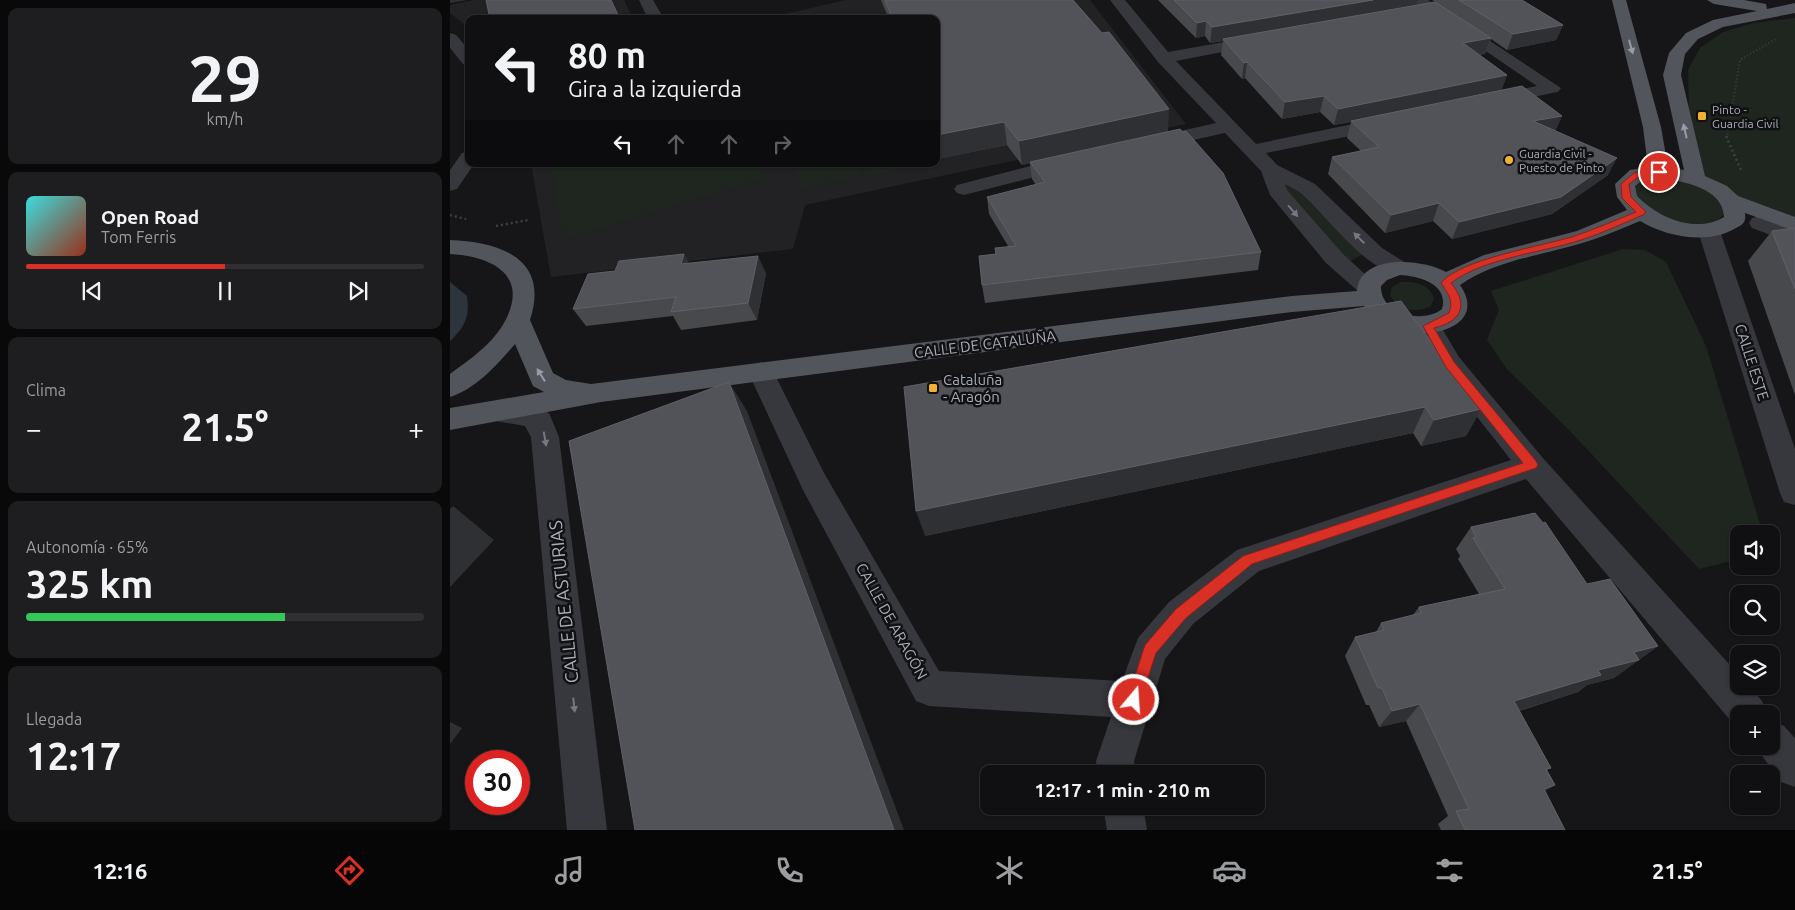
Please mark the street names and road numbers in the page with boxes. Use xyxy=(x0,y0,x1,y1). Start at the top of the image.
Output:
street label: CALLE ESTE xyxy=(1732,322,1772,402)
street label: CALLE DE CATALUÑA xyxy=(913,327,1057,361)
street label: CALLE DE ASTURIAS xyxy=(545,520,581,684)
street label: CALLE DE ARAGÓN xyxy=(853,560,931,682)

